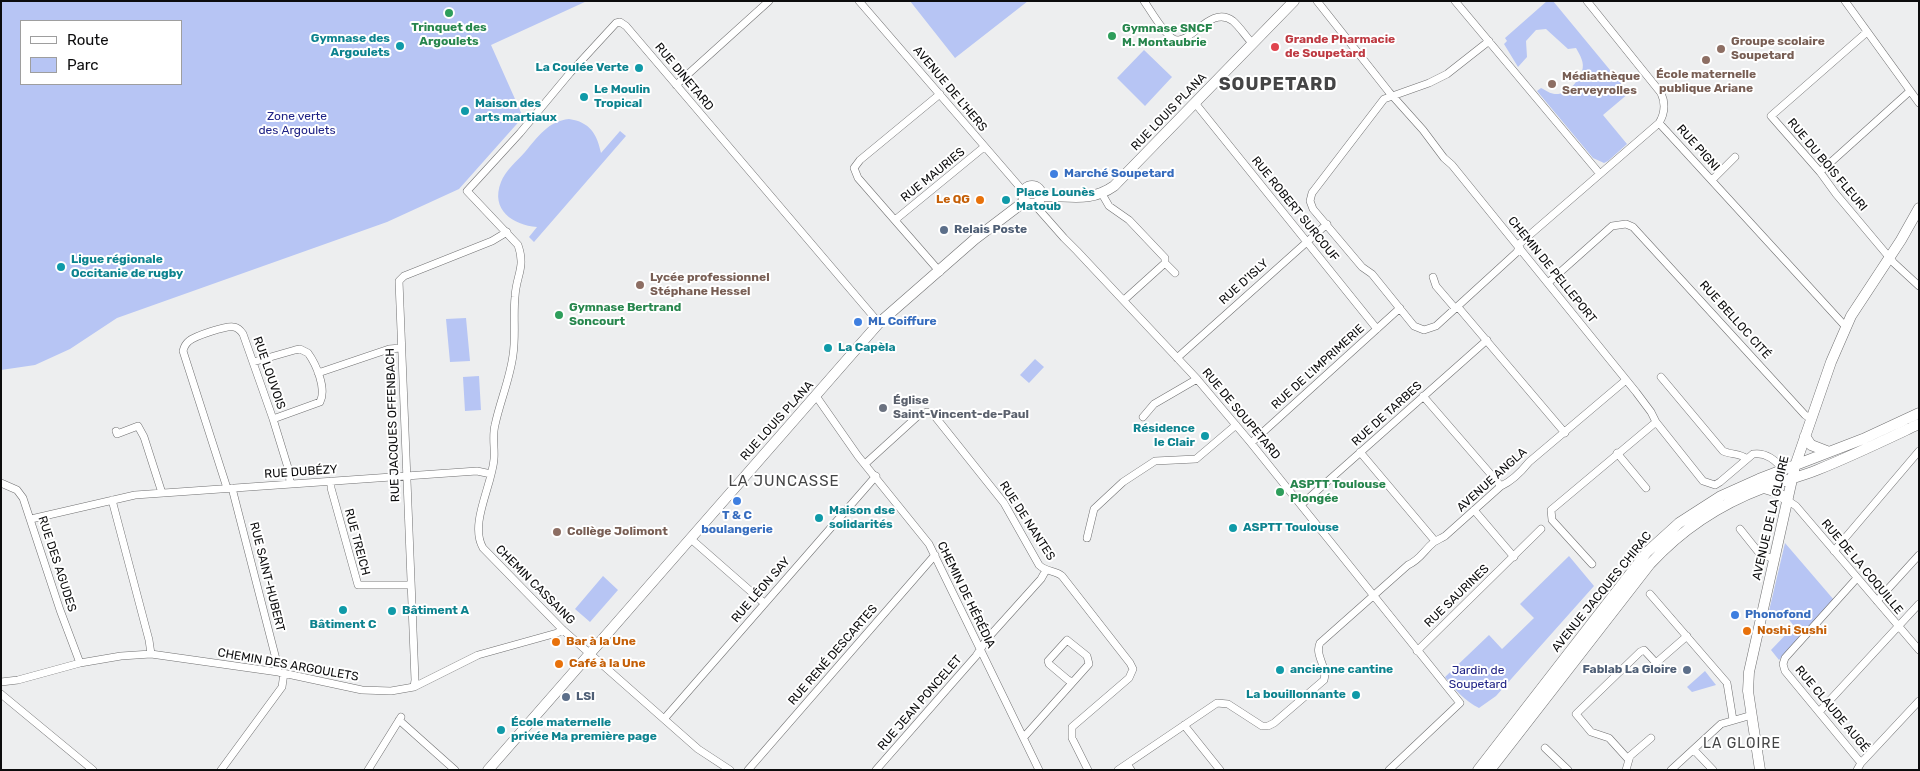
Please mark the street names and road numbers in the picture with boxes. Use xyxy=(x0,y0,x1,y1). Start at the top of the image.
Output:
street label: RUE DINETARD xyxy=(652,40,716,114)
street label: AVENUE DE L'HERS xyxy=(910,43,990,135)
street label: RUE LOUIS PLANA xyxy=(1128,70,1210,154)
street label: RUE DU BOIS FLEURI xyxy=(1784,116,1870,214)
street label: RUE PIGNI xyxy=(1673,122,1723,174)
street label: RUE MAURIES xyxy=(898,145,968,205)
street label: RUE ROBERT SURCOUF xyxy=(1248,154,1342,264)
street label: CHEMIN DE PELLEPORT xyxy=(1505,214,1599,326)
street label: RUE D'ISLY xyxy=(1216,256,1272,308)
street label: RUE BELLOC CITÉ xyxy=(1696,278,1774,362)
street label: RUE DE L'IMPRIMERIE xyxy=(1269,322,1367,412)
street label: RUE LOUVOIS xyxy=(250,335,288,411)
street label: RUE JACQUES OFFENBACH xyxy=(383,348,403,502)
street label: RUE DE SOUPETARD xyxy=(1199,366,1283,462)
street label: RUE LOUIS PLANA xyxy=(737,378,817,464)
street label: RUE DE TARBES xyxy=(1349,379,1425,449)
street label: AVENUE ANGLA xyxy=(1454,445,1530,515)
street label: AVENUE DE LA GLOIRE xyxy=(1750,454,1792,582)
street label: RUE DUBÉZY xyxy=(264,462,338,482)
street label: RUE DE NANTES xyxy=(996,479,1058,563)
street label: RUE TREICH xyxy=(341,507,373,577)
street label: RUE DES AGUDES xyxy=(35,514,79,614)
street label: RUE DE LA COQUILLE xyxy=(1818,517,1906,617)
street label: RUE SAINT-HUBERT xyxy=(246,521,288,633)
street label: AVENUE JACQUES CHIRAC xyxy=(1549,529,1655,655)
street label: CHEMIN DE HÉRÉDIA xyxy=(934,539,998,651)
street label: CHEMIN CASSAING xyxy=(492,542,578,628)
street label: RUE LÉON SAY xyxy=(729,554,793,626)
street label: RUE SAURINES xyxy=(1422,562,1492,630)
street label: RUE RENÉ DESCARTES xyxy=(785,602,881,708)
street label: CHEMIN DES ARGOULETS xyxy=(216,646,360,684)
street label: RUE JEAN PONCELET xyxy=(875,653,965,753)
street label: RUE CLAUDE AUGÉ xyxy=(1792,663,1872,755)

